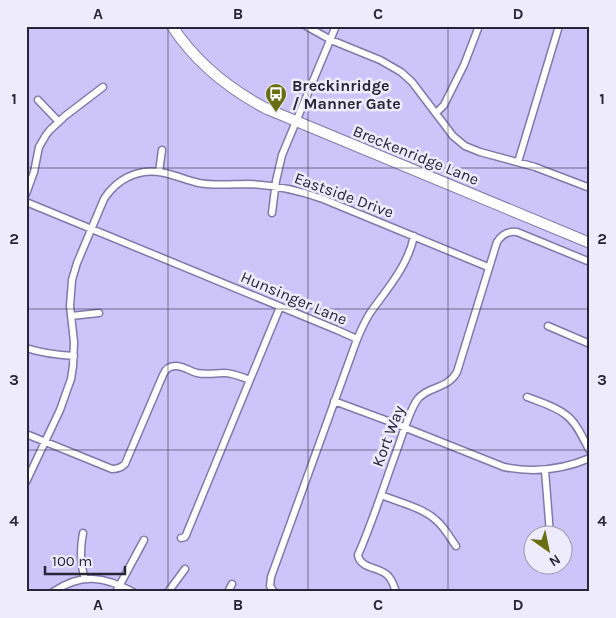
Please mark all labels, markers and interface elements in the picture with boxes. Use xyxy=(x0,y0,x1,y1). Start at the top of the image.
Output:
text: A xyxy=(93,4,103,23)
text: B xyxy=(233,4,243,23)
text: C xyxy=(373,4,383,23)
text: D xyxy=(513,4,524,23)
place label: Breckinridge / Manner Gate xyxy=(292,76,401,113)
bus stop icon: Breckinridge / Manner Gate xyxy=(264,82,288,113)
text: 1 xyxy=(11,89,17,108)
text: 1 xyxy=(599,89,605,108)
street label: Breckenridge Lane xyxy=(350,121,482,189)
street label: Eastside Drive xyxy=(292,168,396,222)
text: 2 xyxy=(9,229,19,248)
text: 2 xyxy=(597,229,607,248)
street label: Hunsinger Lane xyxy=(238,267,350,329)
text: 3 xyxy=(9,370,19,389)
text: 3 xyxy=(597,370,607,389)
street label: Kort Way xyxy=(368,402,409,469)
text: 4 xyxy=(9,511,19,530)
text: 4 xyxy=(597,511,607,530)
north arrow xyxy=(524,526,574,576)
scale bar xyxy=(45,543,125,575)
text: N xyxy=(546,551,564,570)
text: 100 m xyxy=(52,552,92,570)
text: A xyxy=(93,595,103,614)
text: B xyxy=(233,595,243,614)
text: C xyxy=(373,595,383,614)
text: D xyxy=(513,595,524,614)

